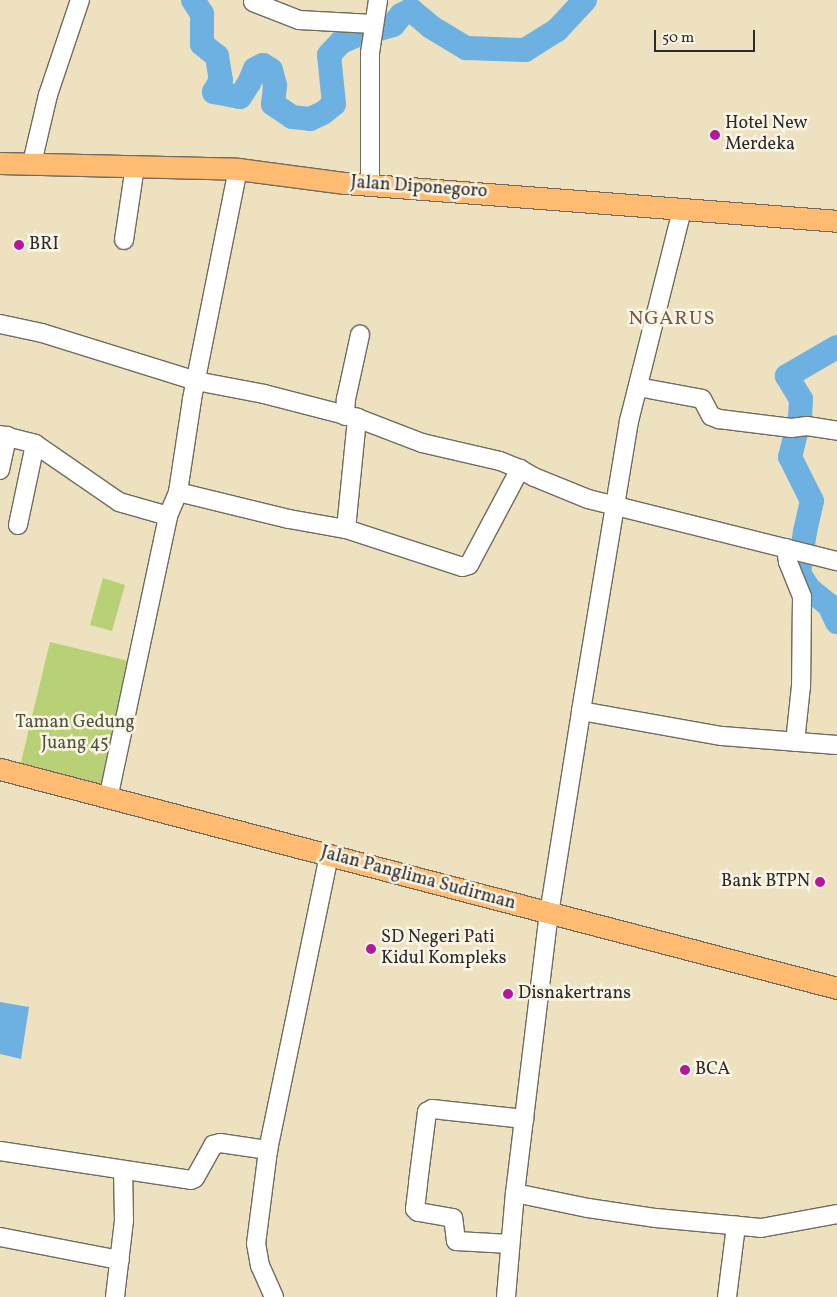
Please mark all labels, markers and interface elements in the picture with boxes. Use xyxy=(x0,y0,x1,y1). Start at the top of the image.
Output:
scale bar xyxy=(657,20,758,52)
text: 50 m xyxy=(662,28,694,49)
place label: Hotel New Merdeka xyxy=(725,114,807,156)
marker: Hotel New Merdeka xyxy=(709,129,721,141)
street label: Jalan Diponegoro xyxy=(350,172,488,204)
place label: BRI xyxy=(29,234,59,256)
marker: BRI xyxy=(13,239,25,251)
district label: NGARUS xyxy=(628,307,716,331)
park label: Taman Gedung Juang 45 xyxy=(15,713,135,756)
street label: Jalan Panglima Sudirman xyxy=(318,843,518,915)
place label: Bank BTPN xyxy=(721,871,810,893)
marker: Bank BTPN xyxy=(814,876,826,888)
place label: SD Negeri Pati Kidul Kompleks xyxy=(381,928,506,971)
marker: SD Negeri Pati Kidul Kompleks xyxy=(365,943,377,955)
place label: Disnakertrans xyxy=(518,983,631,1005)
marker: Disnakertrans xyxy=(502,988,514,1000)
place label: BCA xyxy=(695,1059,730,1081)
marker: BCA xyxy=(679,1064,691,1076)

